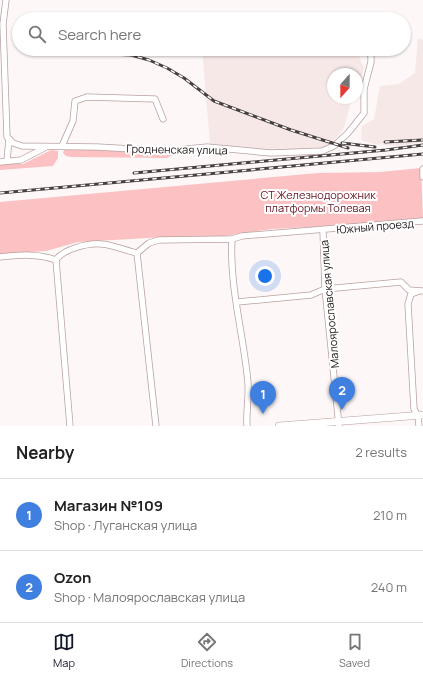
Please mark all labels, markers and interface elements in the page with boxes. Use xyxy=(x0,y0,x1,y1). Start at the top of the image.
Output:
search box xyxy=(12,12,411,56)
icon: search xyxy=(26,23,48,45)
text: Search here xyxy=(58,24,141,45)
north arrow xyxy=(327,68,363,104)
street label: Гродненская улица xyxy=(126,141,228,157)
park label: СТ Железнодорожник платформы Толевая xyxy=(260,187,376,215)
street label: Южный проезд xyxy=(336,215,415,237)
street label: Малоярославская улица xyxy=(316,239,342,369)
your location xyxy=(255,266,275,286)
pin: 2 xyxy=(329,377,355,410)
pin: 1 xyxy=(250,381,276,414)
text: Nearby xyxy=(16,441,74,464)
text: 2 results xyxy=(355,443,407,461)
text: Магазин №109 xyxy=(54,495,163,516)
text: 1 xyxy=(26,506,32,524)
text: 210 m xyxy=(373,506,407,524)
text: Shop · Луганская улица xyxy=(54,516,197,534)
text: Ozon xyxy=(54,567,91,588)
text: 2 xyxy=(25,578,33,596)
text: 240 m xyxy=(371,578,407,596)
text: Shop · Малоярославская улица xyxy=(54,588,245,606)
tab: Map xyxy=(53,631,75,670)
tab: Directions xyxy=(181,631,233,670)
tab: Saved xyxy=(339,631,370,670)

